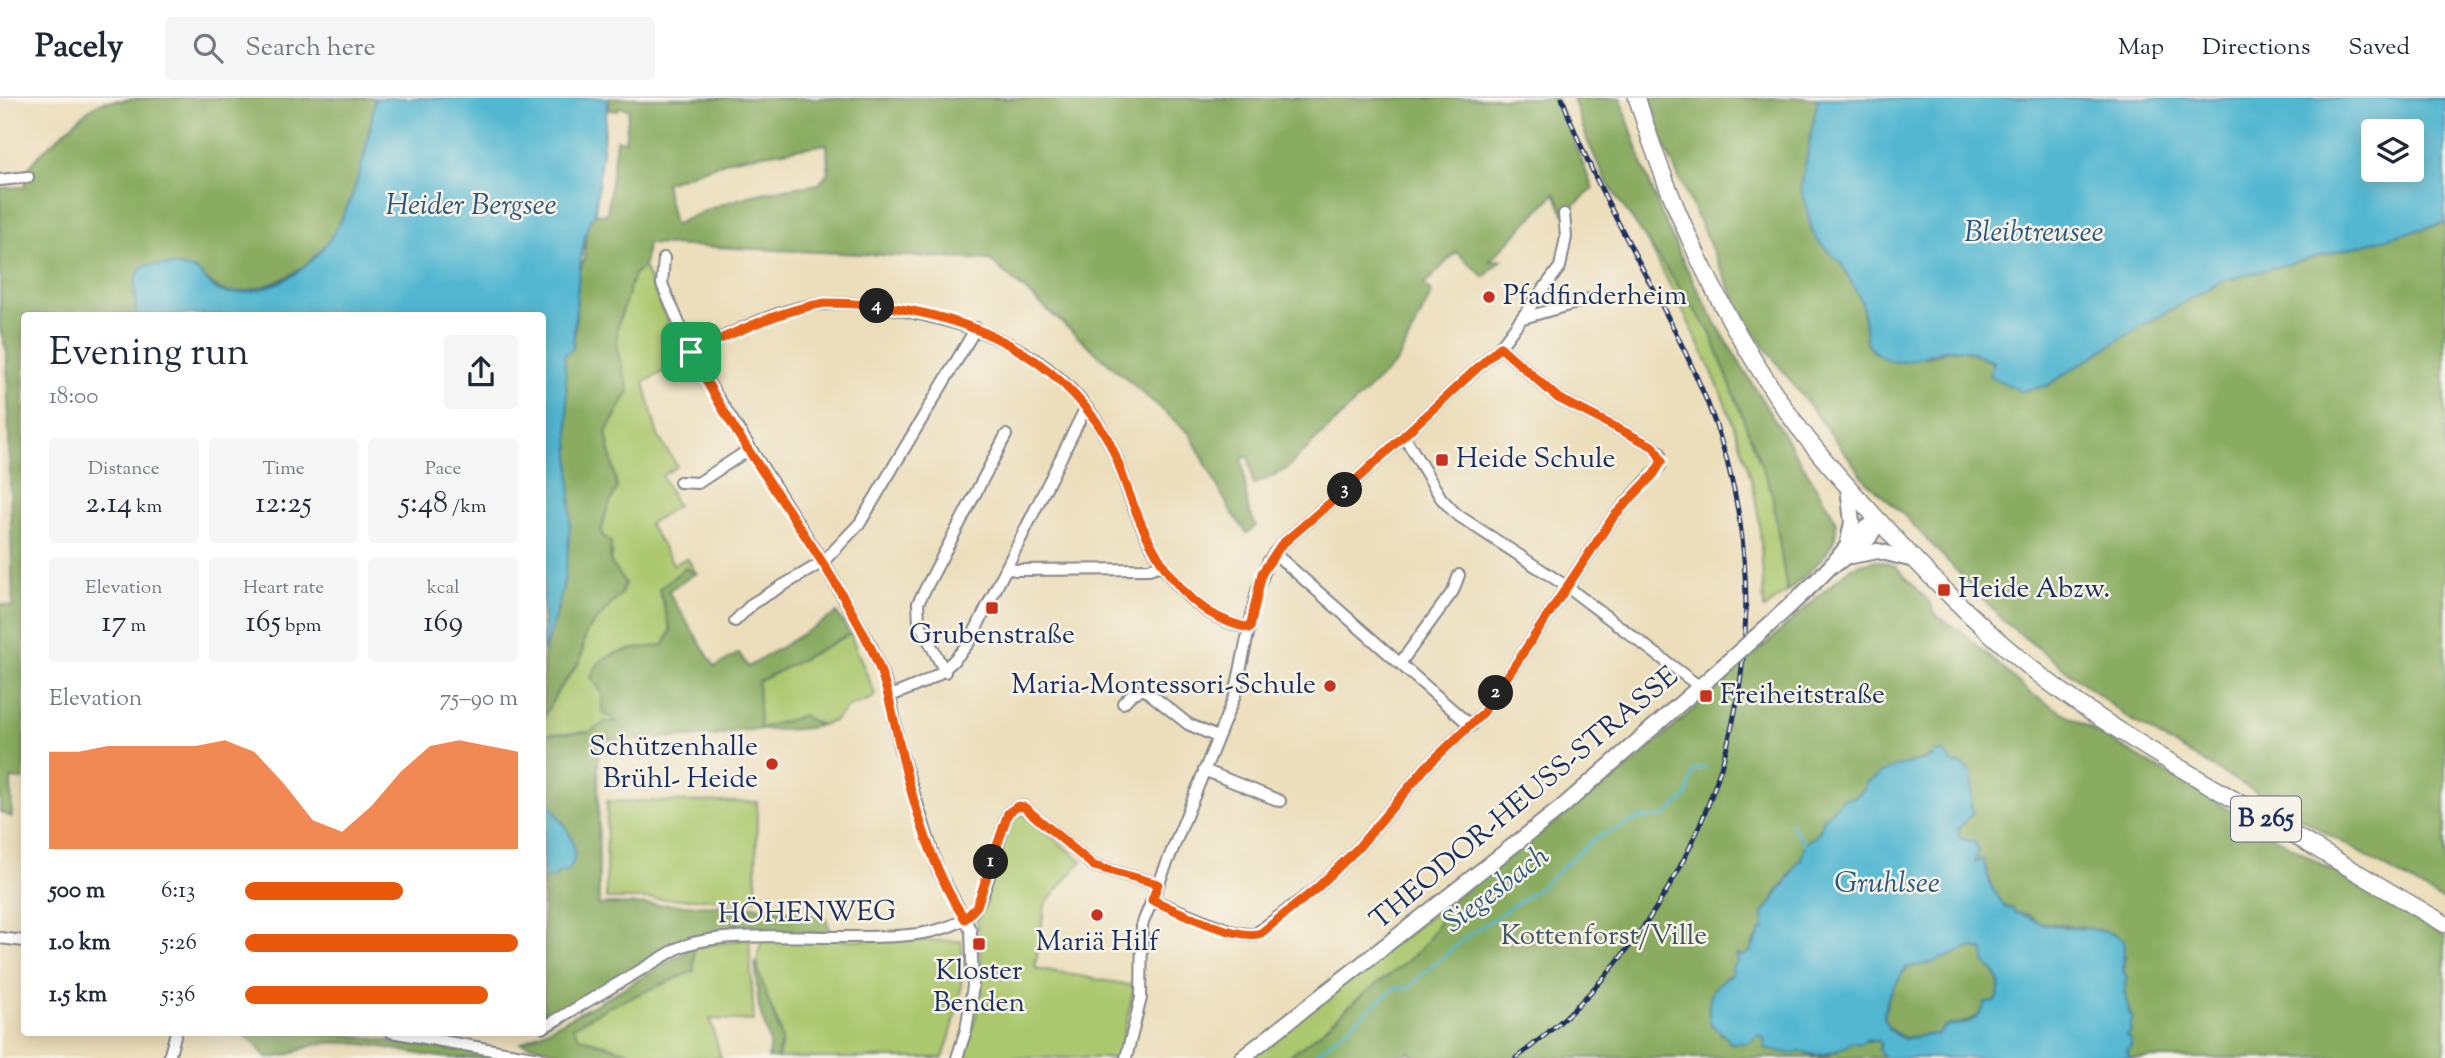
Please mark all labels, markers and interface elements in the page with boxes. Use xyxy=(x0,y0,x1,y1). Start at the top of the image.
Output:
search box xyxy=(165,17,655,80)
text: Pacely xyxy=(35,24,123,72)
icon: search xyxy=(189,29,227,67)
text: Search here xyxy=(245,30,376,67)
text: Map xyxy=(2118,31,2164,65)
text: Directions xyxy=(2202,31,2310,65)
text: Saved xyxy=(2348,31,2410,65)
map controls xyxy=(2361,119,2424,182)
button: layers xyxy=(2361,119,2424,182)
water label: Heider Bergsee xyxy=(385,185,557,228)
water label: Bleibtreusee xyxy=(1964,212,2104,255)
place label: Pfadfinderheim xyxy=(1503,277,1687,317)
pin: 4 xyxy=(860,288,894,324)
marker: Pfadfinderheim xyxy=(1481,289,1497,305)
text: 4 xyxy=(872,292,881,319)
pin xyxy=(661,322,721,382)
text: Evening run xyxy=(49,328,249,382)
icon: arrive xyxy=(672,333,710,371)
button: share xyxy=(444,335,518,409)
text: 18:00 xyxy=(49,381,98,414)
place label: Heide Schule xyxy=(1456,440,1616,480)
marker: Heide Schule xyxy=(1434,452,1450,468)
text: Distance xyxy=(88,456,160,483)
text: Time xyxy=(262,456,305,483)
text: Pace xyxy=(425,456,461,483)
pin: 3 xyxy=(1328,472,1362,508)
text: 3 xyxy=(1341,476,1348,503)
text: 2.14 xyxy=(85,483,132,526)
text: 12:25 xyxy=(255,483,312,526)
text: 5:48 xyxy=(400,483,448,526)
text: km xyxy=(132,494,162,521)
text: /km xyxy=(448,494,486,521)
place label: Heide Abzw. xyxy=(1958,570,2110,610)
text: Elevation xyxy=(85,575,162,602)
text: Heart rate xyxy=(243,575,324,602)
text: kcal xyxy=(427,575,459,602)
marker: Heide Abzw. xyxy=(1936,582,1952,598)
marker: Grubenstraße xyxy=(984,600,1000,616)
text: 17 xyxy=(101,602,127,645)
text: 165 xyxy=(246,602,281,645)
text: 169 xyxy=(423,602,463,645)
text: m xyxy=(127,613,146,640)
text: bpm xyxy=(281,613,321,640)
place label: Grubenstraße xyxy=(909,616,1075,656)
street label: THEODOR-HEUSS-STRASSE xyxy=(1362,658,1688,940)
place label: Maria-Montessori-Schule xyxy=(1011,666,1316,706)
pin: 2 xyxy=(1478,676,1514,710)
place label: Freiheitstraße xyxy=(1720,676,1885,716)
marker: Maria-Montessori-Schule xyxy=(1322,678,1338,694)
text: 2 xyxy=(1491,679,1500,706)
text: Elevation xyxy=(49,683,142,716)
text: 75–90 m xyxy=(440,683,518,716)
marker: Freiheitstraße xyxy=(1698,688,1714,704)
place label: Schützenhalle Brühl- Heide xyxy=(589,728,758,800)
marker: Schützenhalle Brühl- Heide xyxy=(764,756,780,772)
road number: B 265 xyxy=(2231,796,2301,842)
water label: Siegesbach xyxy=(1435,836,1559,944)
pin: 1 xyxy=(974,844,1009,880)
text: 1 xyxy=(987,848,994,875)
water label: Gruhlsee xyxy=(1834,863,1940,906)
text: 500 m xyxy=(49,875,105,908)
text: 6:13 xyxy=(161,875,195,908)
street label: HÖHENWEG xyxy=(717,892,897,936)
marker: Mariä Hilf xyxy=(1089,907,1105,923)
park label: Kottenforst/Ville xyxy=(1501,917,1707,957)
place label: Mariä Hilf xyxy=(1035,923,1160,963)
text: 1.0 km xyxy=(49,927,111,960)
text: 5:26 xyxy=(161,927,197,960)
marker: Kloster Benden xyxy=(971,936,987,952)
place label: Kloster Benden xyxy=(933,952,1025,1024)
text: 1.5 km xyxy=(49,979,107,1012)
text: 5:36 xyxy=(161,979,195,1012)

